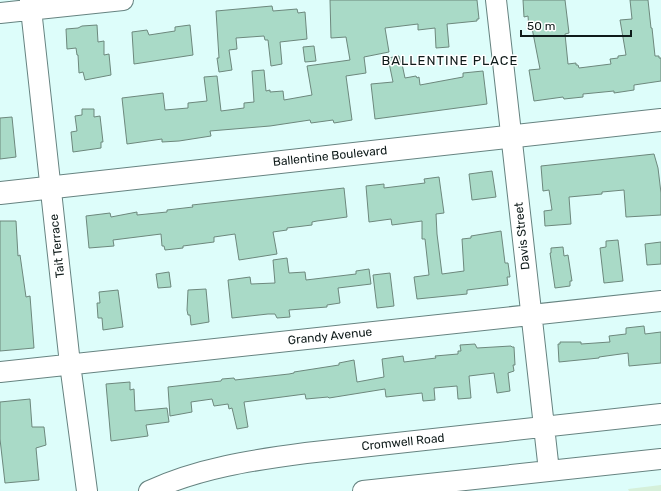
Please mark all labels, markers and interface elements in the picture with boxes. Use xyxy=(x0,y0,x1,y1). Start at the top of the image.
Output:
scale bar xyxy=(521,12,631,38)
text: 50 m xyxy=(527,19,555,33)
district label: BALLENTINE PLACE xyxy=(382,53,518,68)
street label: Ballentine Boulevard xyxy=(272,143,388,169)
street label: Davis Street xyxy=(511,201,533,271)
street label: Tait Terrace xyxy=(47,213,67,279)
street label: Grandy Avenue xyxy=(287,325,373,347)
street label: Cromwell Road xyxy=(361,431,445,453)

